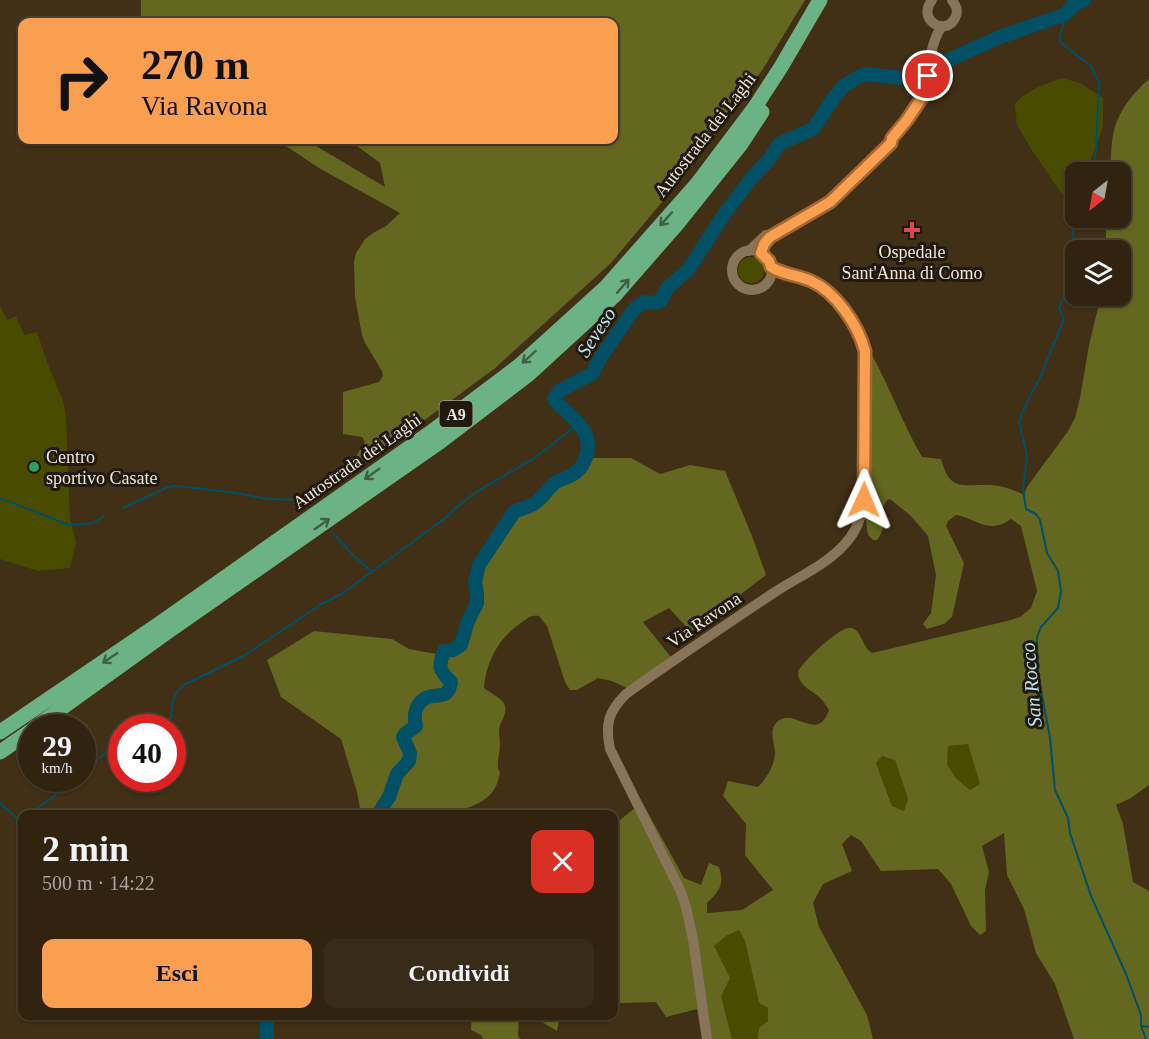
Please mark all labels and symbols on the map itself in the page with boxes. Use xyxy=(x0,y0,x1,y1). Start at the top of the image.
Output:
pin xyxy=(902,50,953,101)
street label: Autostrada dei Laghi xyxy=(650,69,760,201)
north arrow xyxy=(1065,162,1131,228)
one-way arrow xyxy=(659,210,673,226)
marker: Ospedale Sant'Anna di Como xyxy=(903,221,921,239)
place label: Ospedale Sant'Anna di Como xyxy=(841,242,983,283)
one-way arrow xyxy=(616,279,630,294)
water label: Seveso xyxy=(572,303,620,361)
one-way arrow xyxy=(521,350,536,364)
road number: A9 xyxy=(440,401,472,427)
street label: Autostrada dei Laghi xyxy=(289,409,425,513)
place label: Centro sportivo Casate xyxy=(46,447,157,488)
marker: Centro sportivo Casate xyxy=(27,460,41,474)
one-way arrow xyxy=(365,468,381,480)
position arrow xyxy=(832,468,896,532)
one-way arrow xyxy=(313,518,330,530)
street label: Via Ravona xyxy=(663,588,745,652)
water label: San Rocco xyxy=(1016,642,1046,728)
one-way arrow xyxy=(102,652,118,664)
speed limit sign: 40 xyxy=(108,714,186,792)

